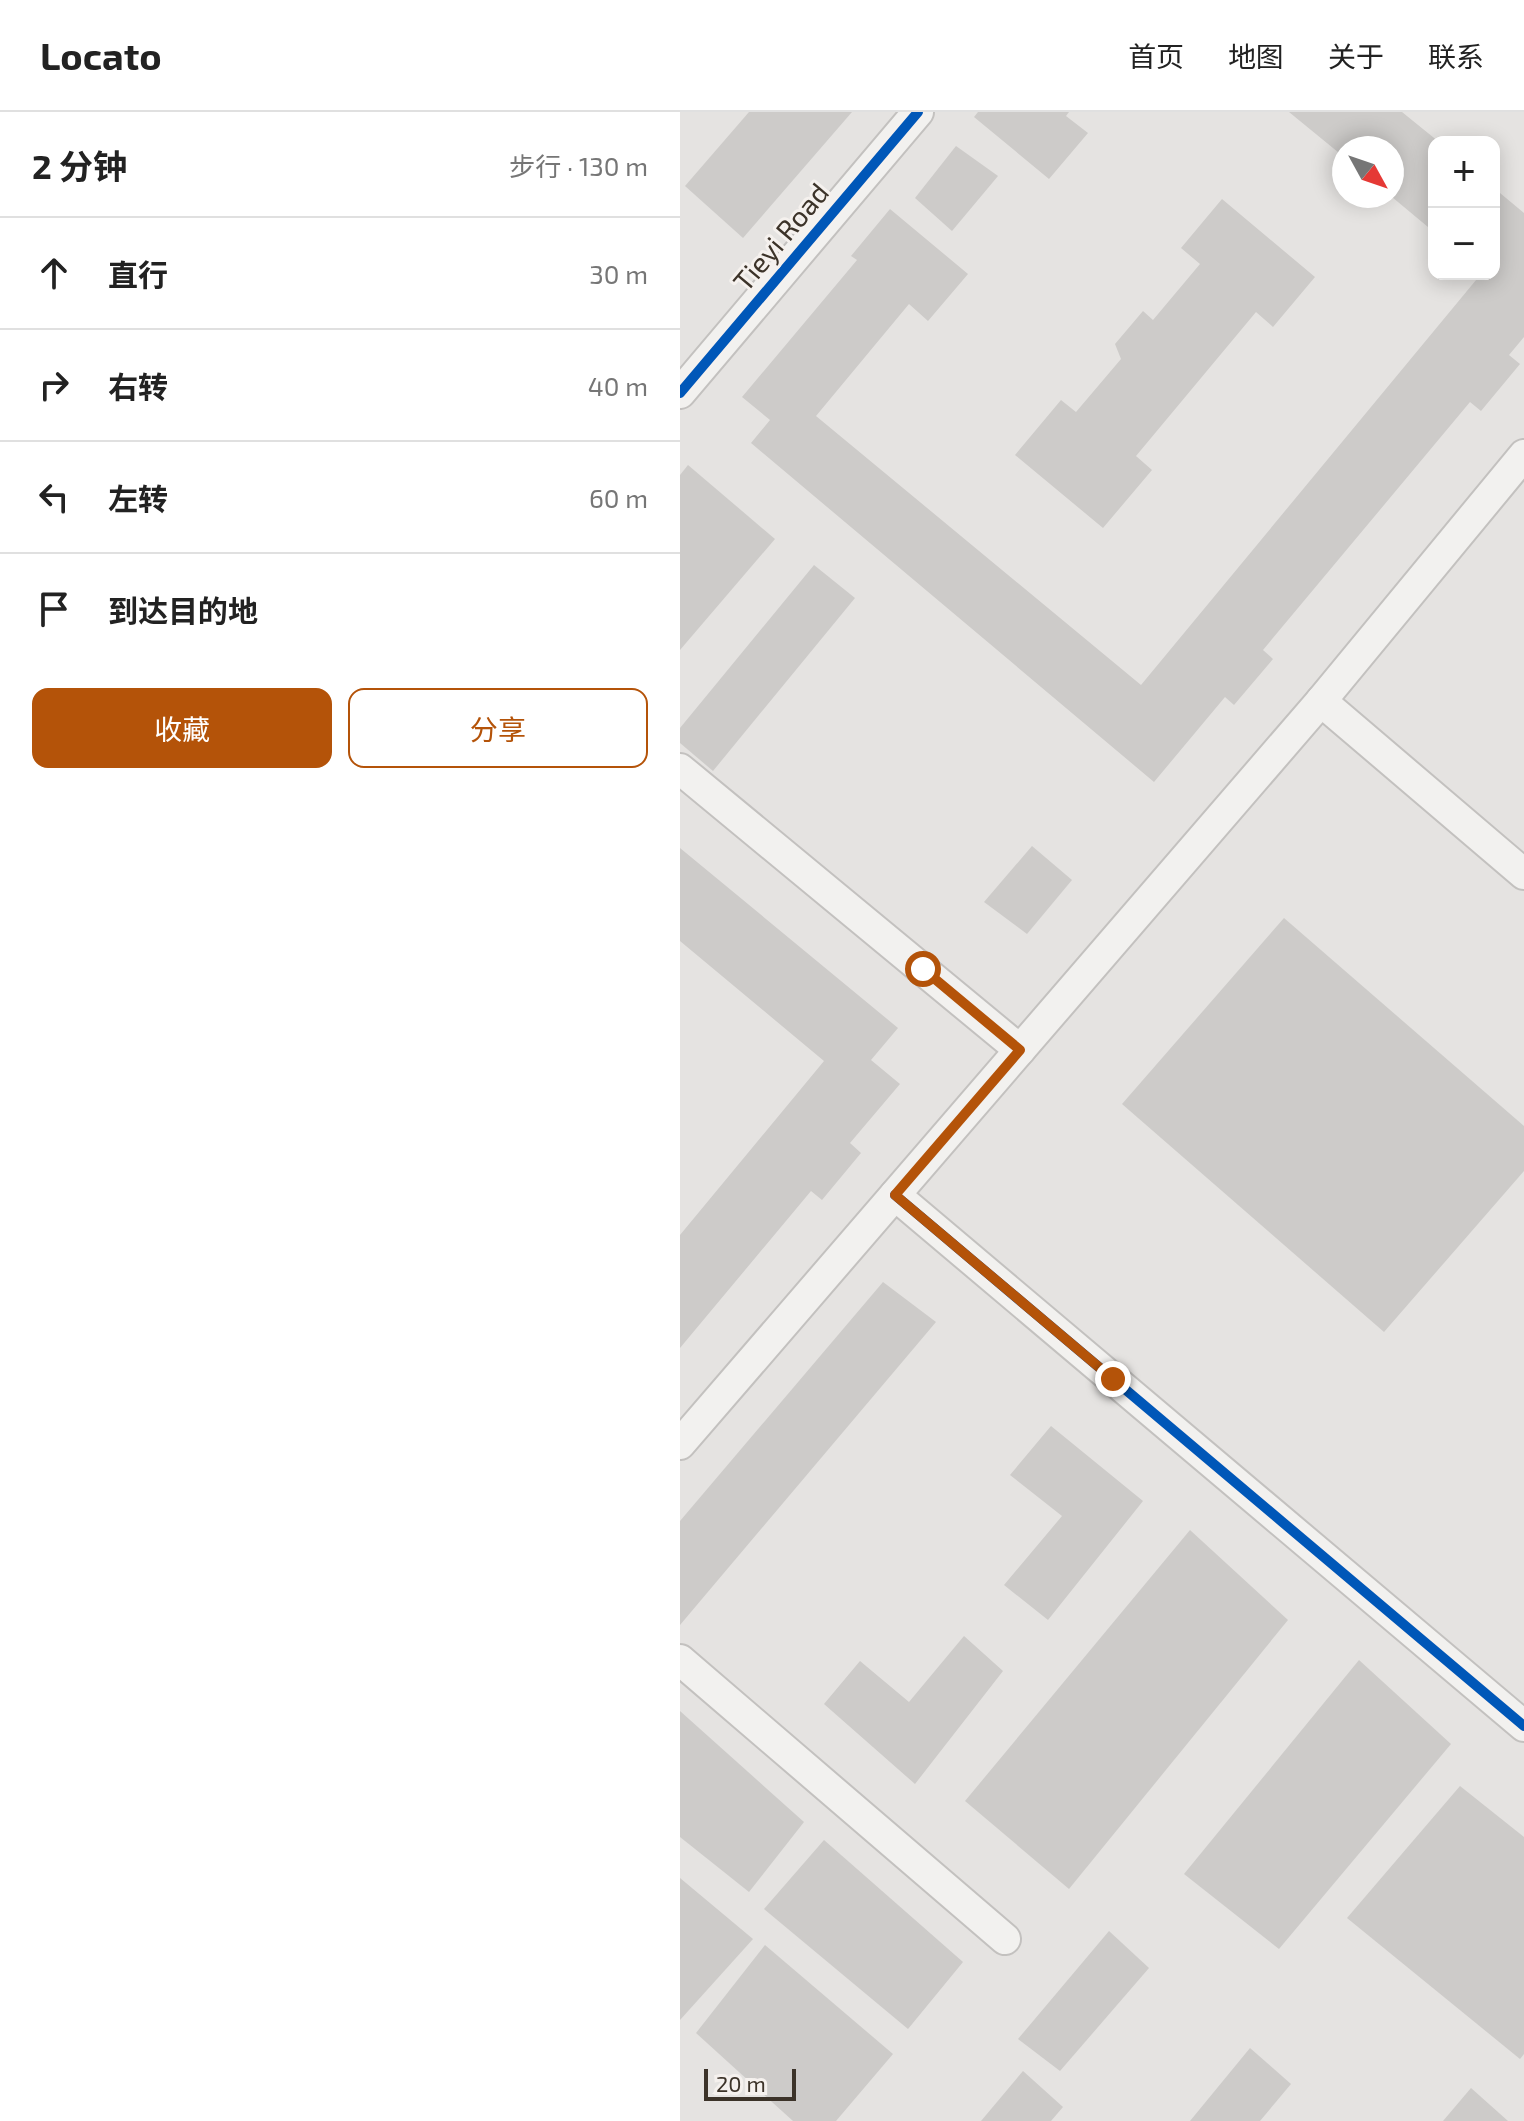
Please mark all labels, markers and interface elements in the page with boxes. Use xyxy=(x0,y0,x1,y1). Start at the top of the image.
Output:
text: Locato xyxy=(40,32,162,78)
text: 首页 xyxy=(1128,39,1184,73)
text: 地图 xyxy=(1228,39,1284,73)
text: 关于 xyxy=(1328,39,1384,73)
text: 联系 xyxy=(1428,39,1484,73)
north arrow xyxy=(1332,136,1404,208)
map controls xyxy=(1428,136,1500,280)
button: + xyxy=(1428,136,1500,208)
text: 2 分钟 xyxy=(32,145,127,186)
text: 步行 · 130 m xyxy=(509,150,648,181)
street label: Tieyi Road xyxy=(725,175,835,297)
button: − xyxy=(1428,208,1500,280)
icon: ahead xyxy=(32,251,76,295)
text: 直行 xyxy=(108,256,168,292)
text: 30 m xyxy=(589,258,648,289)
icon: right xyxy=(32,363,76,407)
text: 右转 xyxy=(108,368,168,404)
text: 40 m xyxy=(588,370,648,401)
icon: left xyxy=(32,475,76,519)
text: 左转 xyxy=(108,480,168,516)
text: 60 m xyxy=(589,482,648,513)
icon: arrive xyxy=(32,587,76,631)
text: 到达目的地 xyxy=(108,592,258,628)
button: 收藏 xyxy=(32,688,332,768)
button: 分享 xyxy=(348,688,648,768)
route start xyxy=(905,951,941,987)
route end xyxy=(1095,1361,1131,1397)
scale bar xyxy=(704,2065,796,2101)
text: 20 m xyxy=(716,2070,766,2096)

